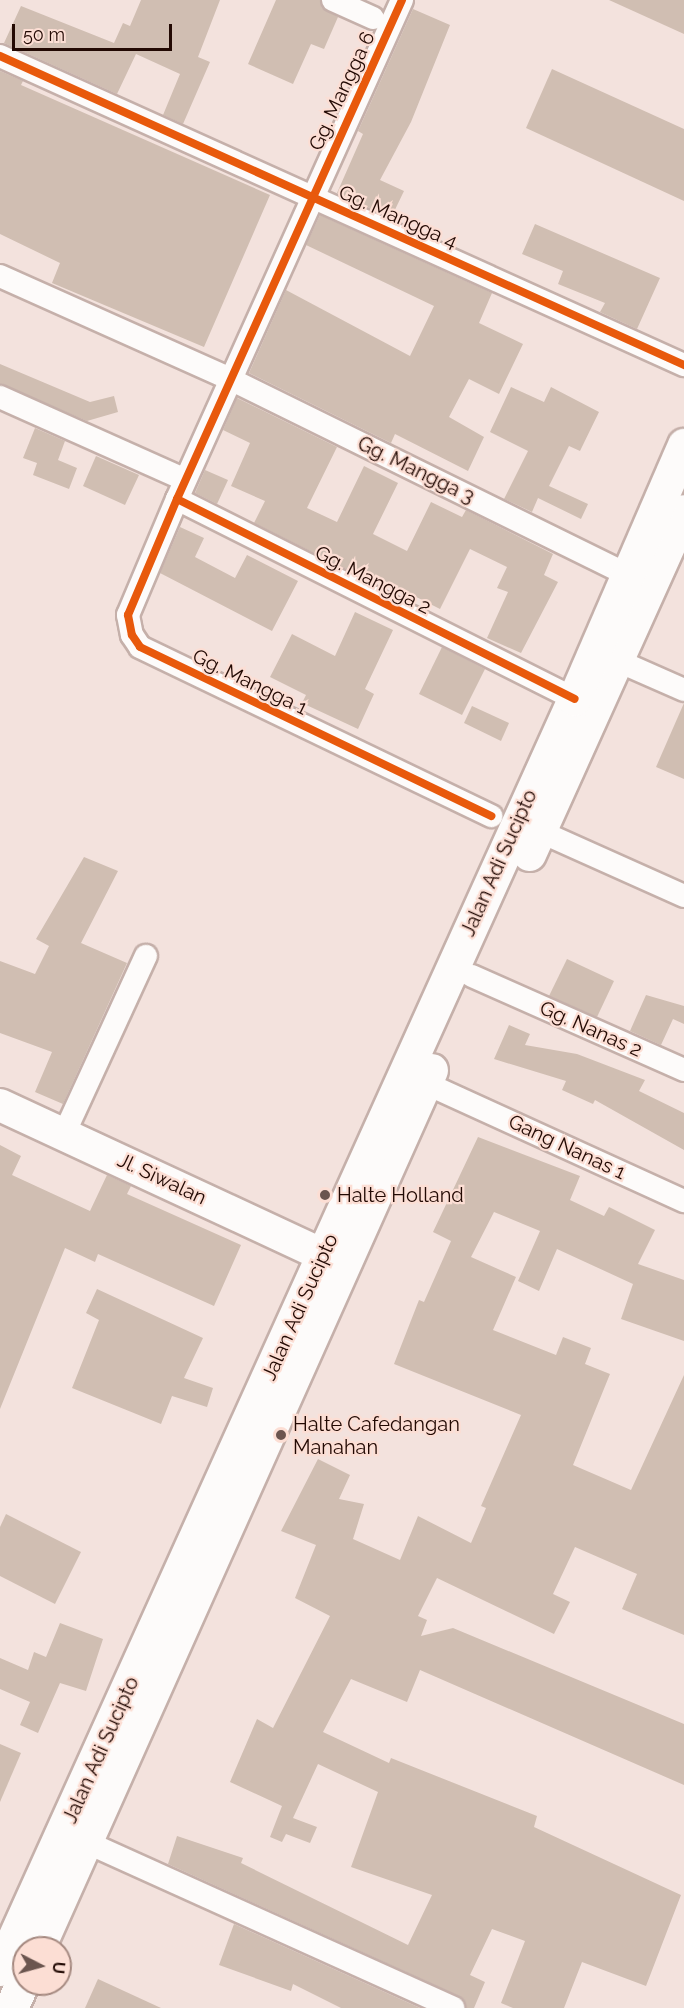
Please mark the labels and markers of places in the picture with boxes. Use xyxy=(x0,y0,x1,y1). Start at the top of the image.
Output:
place label: Halte Holland xyxy=(337,1183,464,1207)
marker: Halte Holland xyxy=(318,1188,332,1202)
place label: Halte Cafedangan Manahan xyxy=(293,1412,460,1459)
marker: Halte Cafedangan Manahan xyxy=(274,1428,288,1442)

